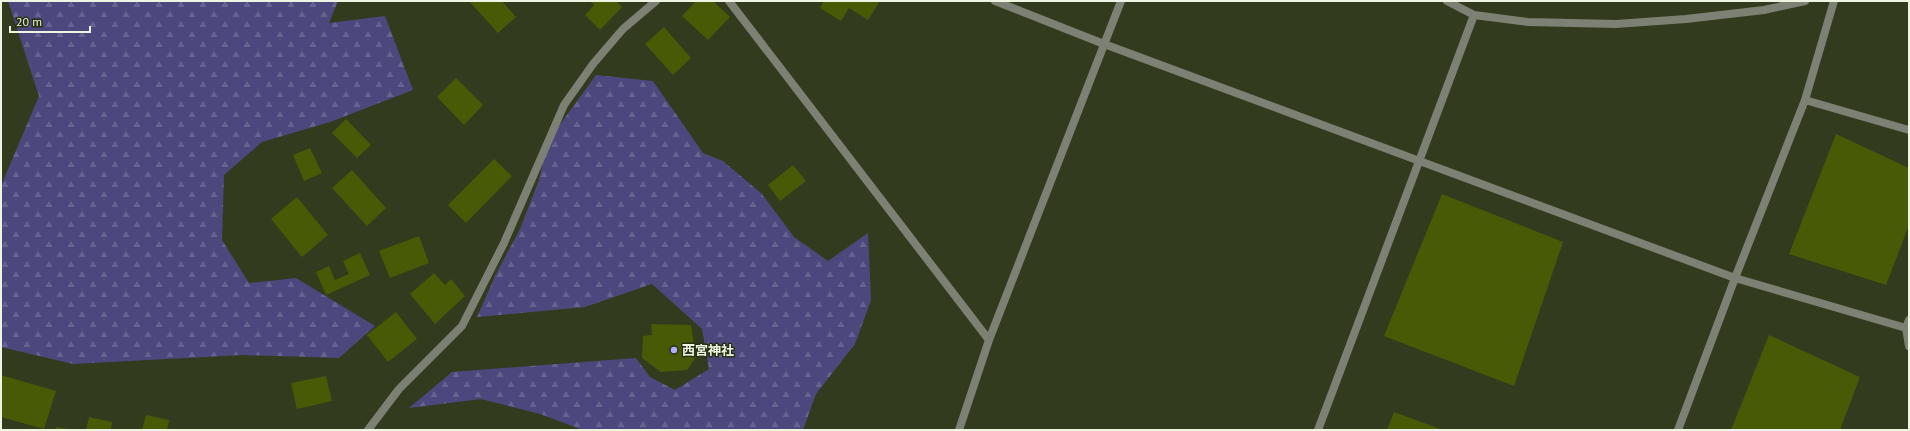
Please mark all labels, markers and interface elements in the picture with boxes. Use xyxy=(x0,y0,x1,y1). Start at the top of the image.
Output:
scale bar xyxy=(10,8,90,34)
text: 20 m xyxy=(16,14,42,29)
place label: 西宮神社 xyxy=(682,342,734,359)
marker: 西宮神社 xyxy=(669,345,679,355)

